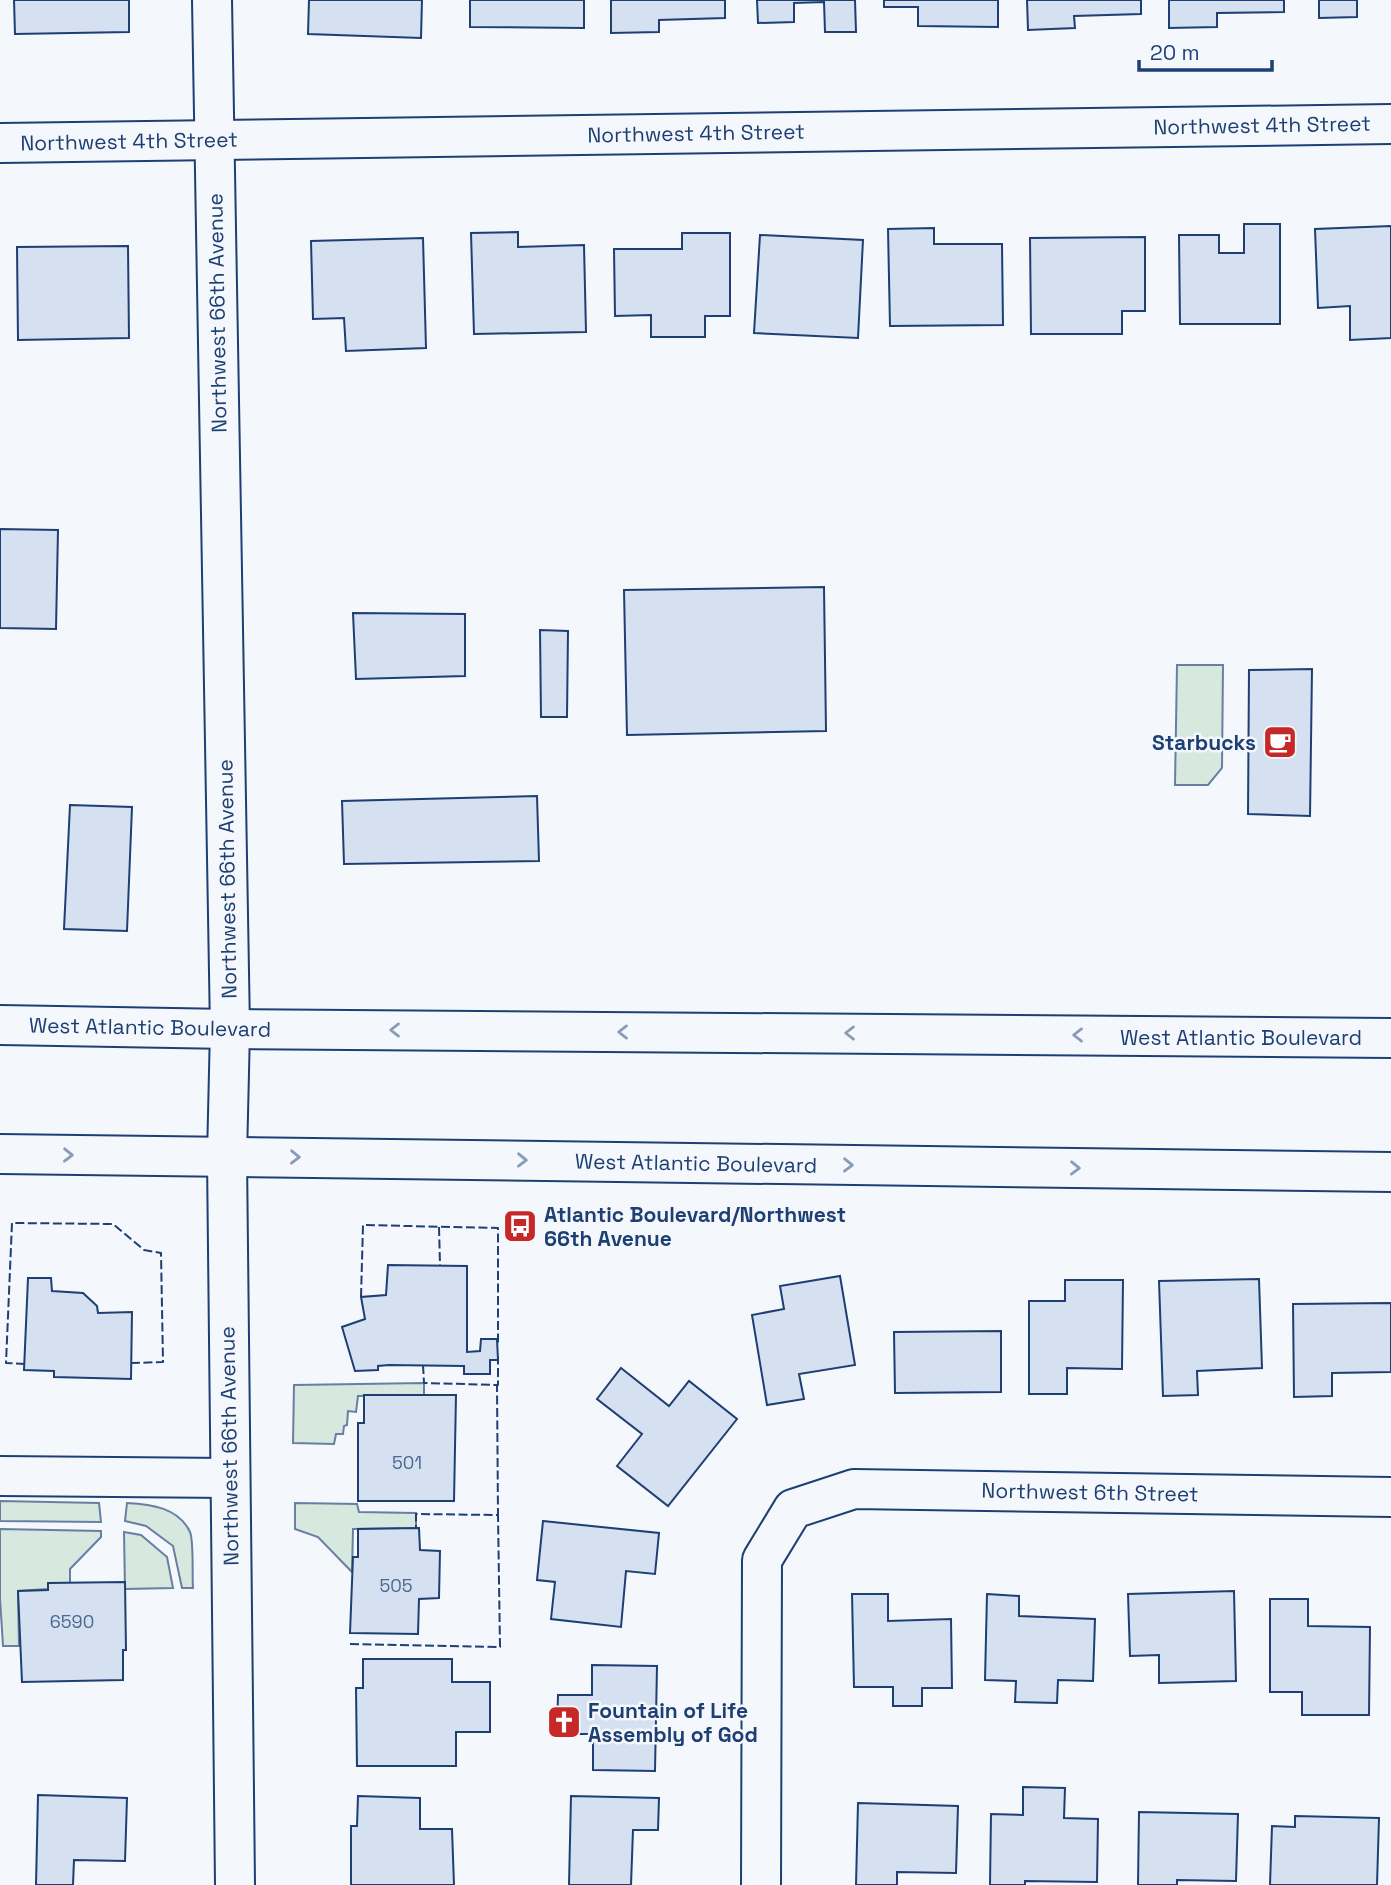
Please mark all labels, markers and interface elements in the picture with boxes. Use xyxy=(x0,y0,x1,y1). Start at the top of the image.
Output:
scale bar xyxy=(1139,28,1272,72)
text: 20 m xyxy=(1150,39,1200,66)
street label: Northwest 4th Street xyxy=(1153,110,1371,140)
street label: Northwest 4th Street xyxy=(587,118,805,148)
street label: Northwest 4th Street xyxy=(20,126,238,156)
street label: Northwest 66th Avenue xyxy=(201,193,233,433)
cafe icon: Starbucks xyxy=(1261,723,1299,761)
place label: Starbucks xyxy=(1152,729,1256,756)
street label: Northwest 66th Avenue xyxy=(211,759,243,999)
street label: West Atlantic Boulevard xyxy=(29,1011,271,1043)
one-way arrow xyxy=(390,1022,400,1038)
one-way arrow xyxy=(617,1024,628,1040)
street label: West Atlantic Boulevard xyxy=(1120,1024,1362,1051)
one-way arrow xyxy=(845,1026,856,1041)
one-way arrow xyxy=(1072,1027,1083,1043)
one-way arrow xyxy=(63,1147,74,1163)
street label: West Atlantic Boulevard xyxy=(575,1147,817,1179)
one-way arrow xyxy=(290,1149,301,1165)
one-way arrow xyxy=(517,1153,528,1168)
one-way arrow xyxy=(843,1157,854,1173)
one-way arrow xyxy=(1071,1160,1081,1176)
place label: Atlantic Boulevard/Northwest 66th Avenue xyxy=(544,1201,846,1252)
bus stop icon: Atlantic Boulevard/Northwest 66th Avenue xyxy=(501,1207,539,1245)
street label: Northwest 66th Avenue xyxy=(213,1326,245,1566)
house number: 501 xyxy=(392,1451,422,1474)
street label: Northwest 6th Street xyxy=(981,1477,1199,1507)
house number: 505 xyxy=(379,1574,413,1597)
house number: 6590 xyxy=(50,1610,94,1633)
place label: Fountain of Life Assembly of God xyxy=(588,1697,758,1748)
church icon: Fountain of Life Assembly of God xyxy=(545,1703,583,1741)

